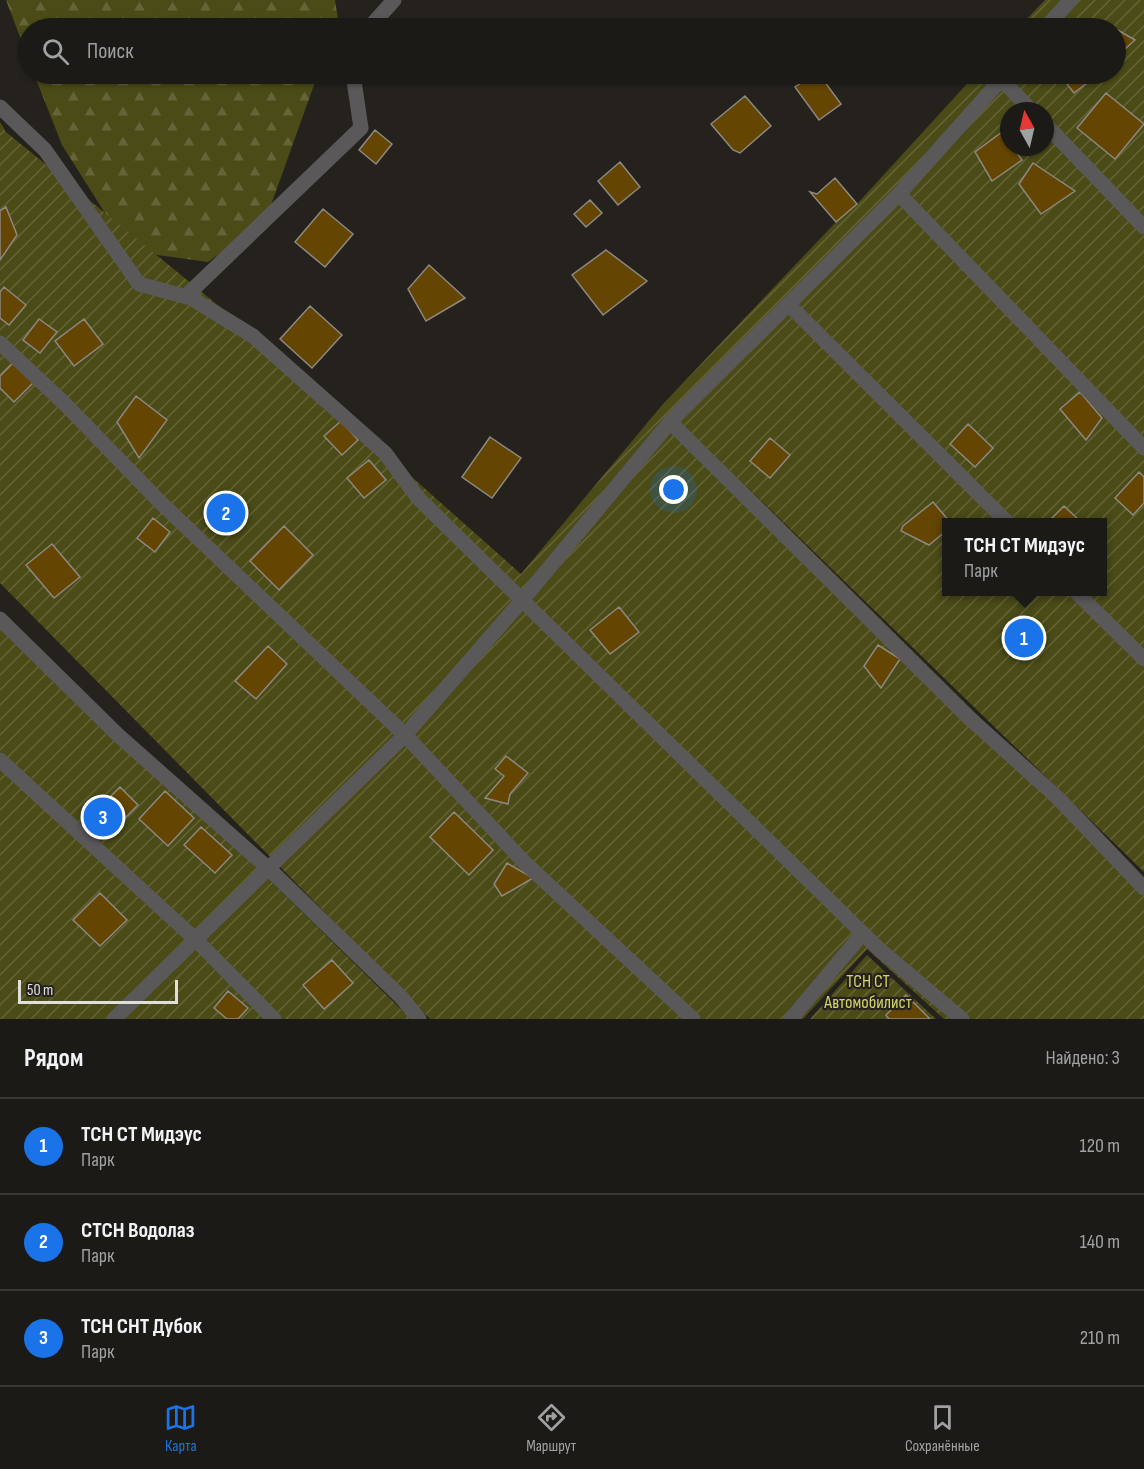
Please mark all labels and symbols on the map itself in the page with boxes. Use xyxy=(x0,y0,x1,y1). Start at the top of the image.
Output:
north arrow xyxy=(1000,102,1054,156)
your location xyxy=(659,475,688,504)
pin: 2 xyxy=(206,490,246,536)
pin: 1 xyxy=(1004,616,1044,660)
pin: 3 xyxy=(84,794,122,840)
park label: ТСН СТ Автомобилист xyxy=(823,971,912,1013)
scale bar xyxy=(18,977,178,1004)

